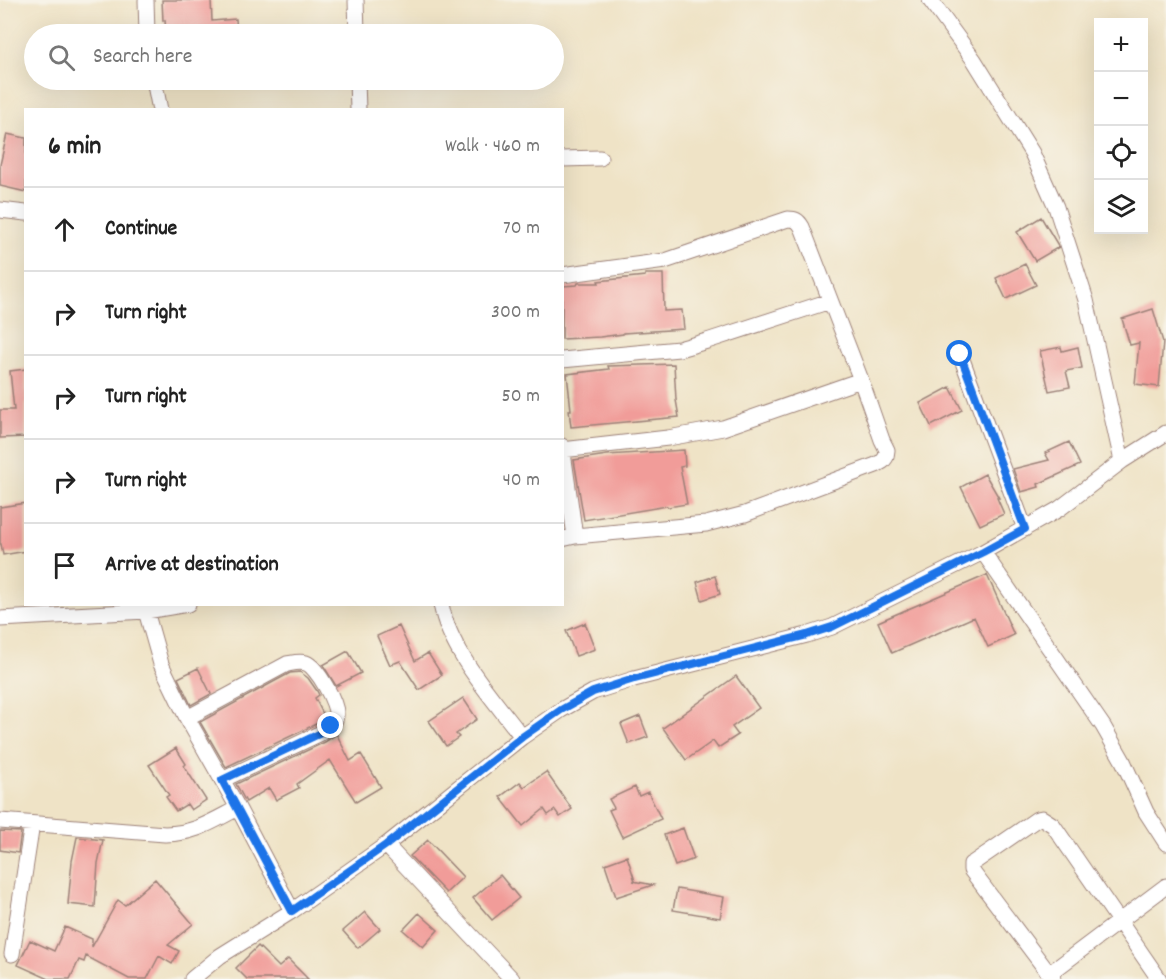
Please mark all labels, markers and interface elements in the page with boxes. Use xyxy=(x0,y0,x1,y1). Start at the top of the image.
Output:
map controls xyxy=(1094,18,1148,234)
button: + xyxy=(1094,18,1148,72)
search box xyxy=(24,24,564,90)
icon: search xyxy=(45,41,78,74)
text: Search here xyxy=(93,42,192,73)
button: − xyxy=(1094,72,1148,126)
button: locate xyxy=(1094,126,1148,180)
text: 6 min xyxy=(48,129,101,166)
text: Walk · 460 m xyxy=(445,133,540,161)
button: layers xyxy=(1094,180,1148,234)
icon: ahead xyxy=(48,213,81,246)
text: Continue xyxy=(105,214,177,245)
text: 70 m xyxy=(503,215,540,243)
icon: right xyxy=(48,297,81,330)
text: Turn right xyxy=(105,298,187,329)
text: 300 m xyxy=(491,299,540,327)
route start xyxy=(946,340,972,366)
icon: right xyxy=(48,381,81,414)
text: Turn right xyxy=(105,382,187,413)
text: 50 m xyxy=(502,383,540,411)
icon: right xyxy=(48,465,81,498)
text: Turn right xyxy=(105,466,187,497)
text: 40 m xyxy=(502,467,540,495)
icon: arrive xyxy=(48,549,81,582)
text: Arrive at destination xyxy=(105,550,279,581)
route end xyxy=(317,712,343,738)

